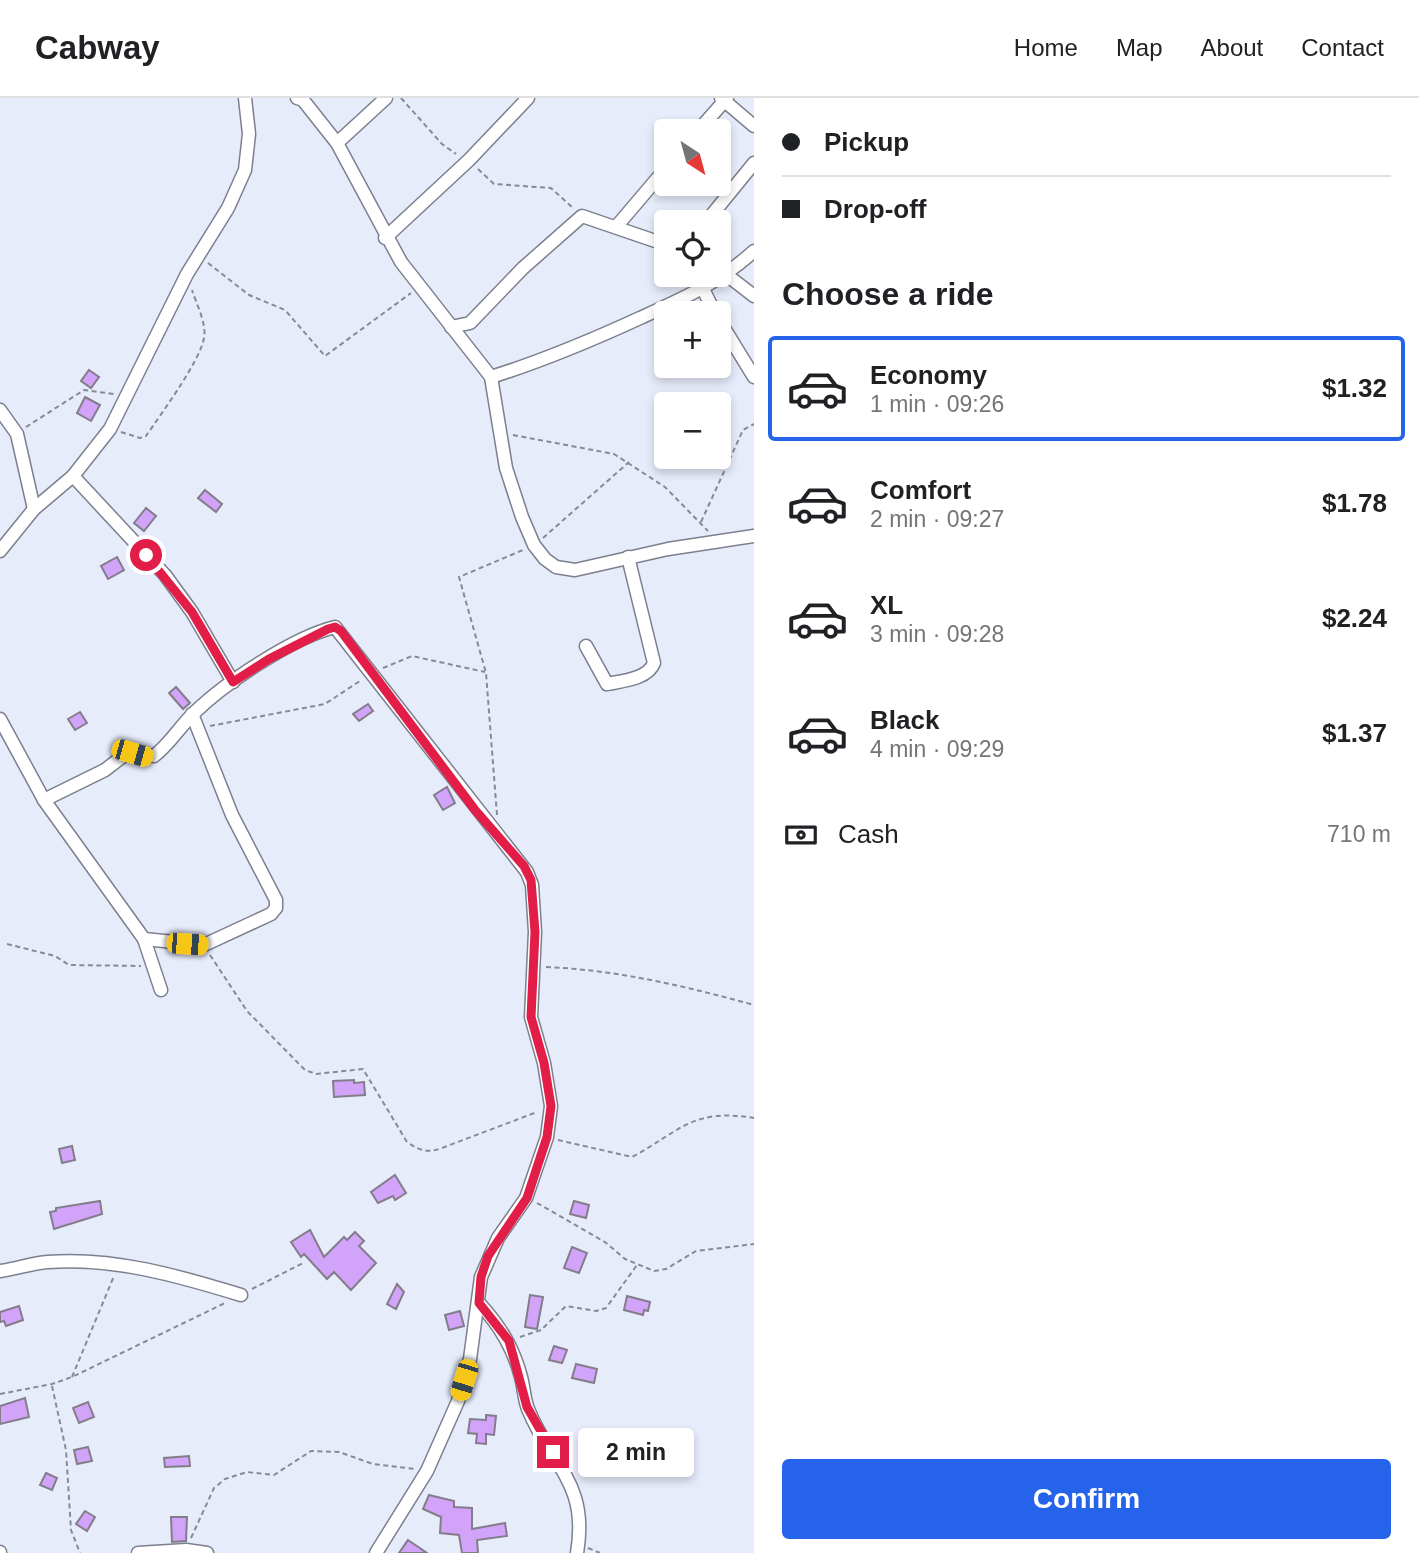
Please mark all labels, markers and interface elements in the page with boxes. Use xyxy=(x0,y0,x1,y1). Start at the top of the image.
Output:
text: Cabway xyxy=(35,29,160,66)
text: Home xyxy=(1014,34,1078,61)
text: Map xyxy=(1116,34,1163,61)
text: About xyxy=(1201,34,1263,61)
text: Contact xyxy=(1301,34,1384,61)
north arrow xyxy=(654,119,732,196)
map controls xyxy=(654,119,731,469)
text: Pickup xyxy=(824,127,909,157)
text: Drop-off xyxy=(824,194,927,224)
button: locate xyxy=(654,210,731,287)
text: Choose a ride xyxy=(782,276,994,312)
button: + xyxy=(654,301,731,378)
icon: car xyxy=(786,357,849,420)
text: Economy xyxy=(870,360,987,390)
text: $1.32 xyxy=(1322,373,1387,403)
text: 1 min · 09:26 xyxy=(870,391,1004,417)
button: − xyxy=(654,392,731,469)
icon: car xyxy=(786,472,849,535)
text: Comfort xyxy=(870,475,971,505)
text: $1.78 xyxy=(1322,488,1387,518)
text: 2 min · 09:27 xyxy=(870,506,1004,532)
route start xyxy=(130,539,162,571)
icon: car xyxy=(786,587,849,650)
text: XL xyxy=(870,590,903,620)
text: $2.24 xyxy=(1322,603,1387,633)
text: 3 min · 09:28 xyxy=(870,621,1004,647)
icon: car xyxy=(786,702,849,765)
text: Black xyxy=(870,705,939,735)
text: $1.37 xyxy=(1322,718,1387,748)
text: 4 min · 09:29 xyxy=(870,736,1004,762)
car xyxy=(109,737,156,769)
icon: cash xyxy=(782,816,820,854)
text: Cash xyxy=(838,819,899,849)
text: 710 m xyxy=(1327,821,1391,847)
car xyxy=(166,932,209,956)
car xyxy=(448,1357,481,1403)
callout: 2 min xyxy=(578,1428,693,1476)
route end xyxy=(537,1436,569,1468)
text: 2 min xyxy=(606,1439,666,1465)
button: Confirm xyxy=(782,1459,1391,1539)

